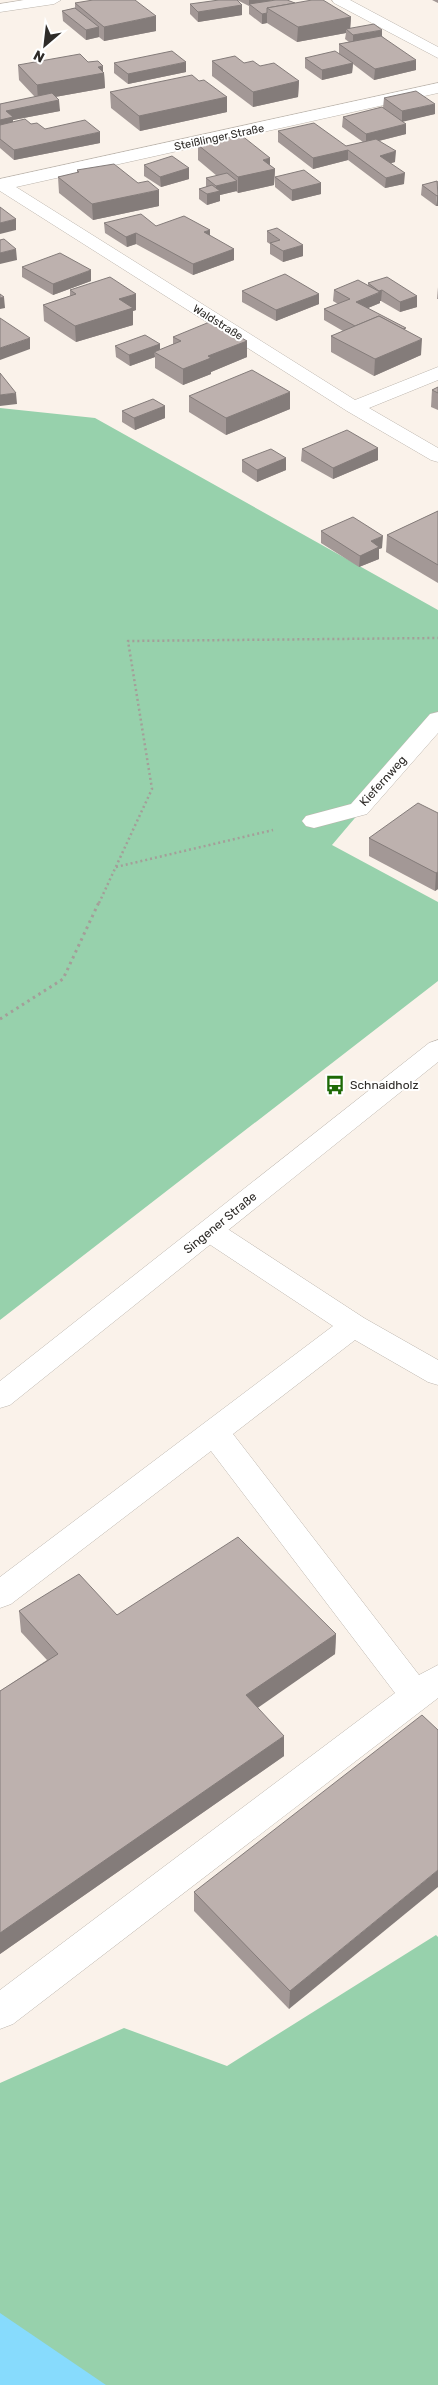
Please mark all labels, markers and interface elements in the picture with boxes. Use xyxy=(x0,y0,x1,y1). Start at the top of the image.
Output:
north arrow xyxy=(20,20,70,70)
text: N xyxy=(31,46,48,66)
street label: Steißlinger Straße xyxy=(173,122,265,153)
street label: Waldstraße xyxy=(190,302,245,343)
street label: Kiefernweg xyxy=(357,753,409,809)
bus stop icon: Schnaidholz xyxy=(324,1074,346,1096)
place label: Schnaidholz xyxy=(350,1078,419,1092)
street label: Singener Straße xyxy=(181,1189,260,1257)

